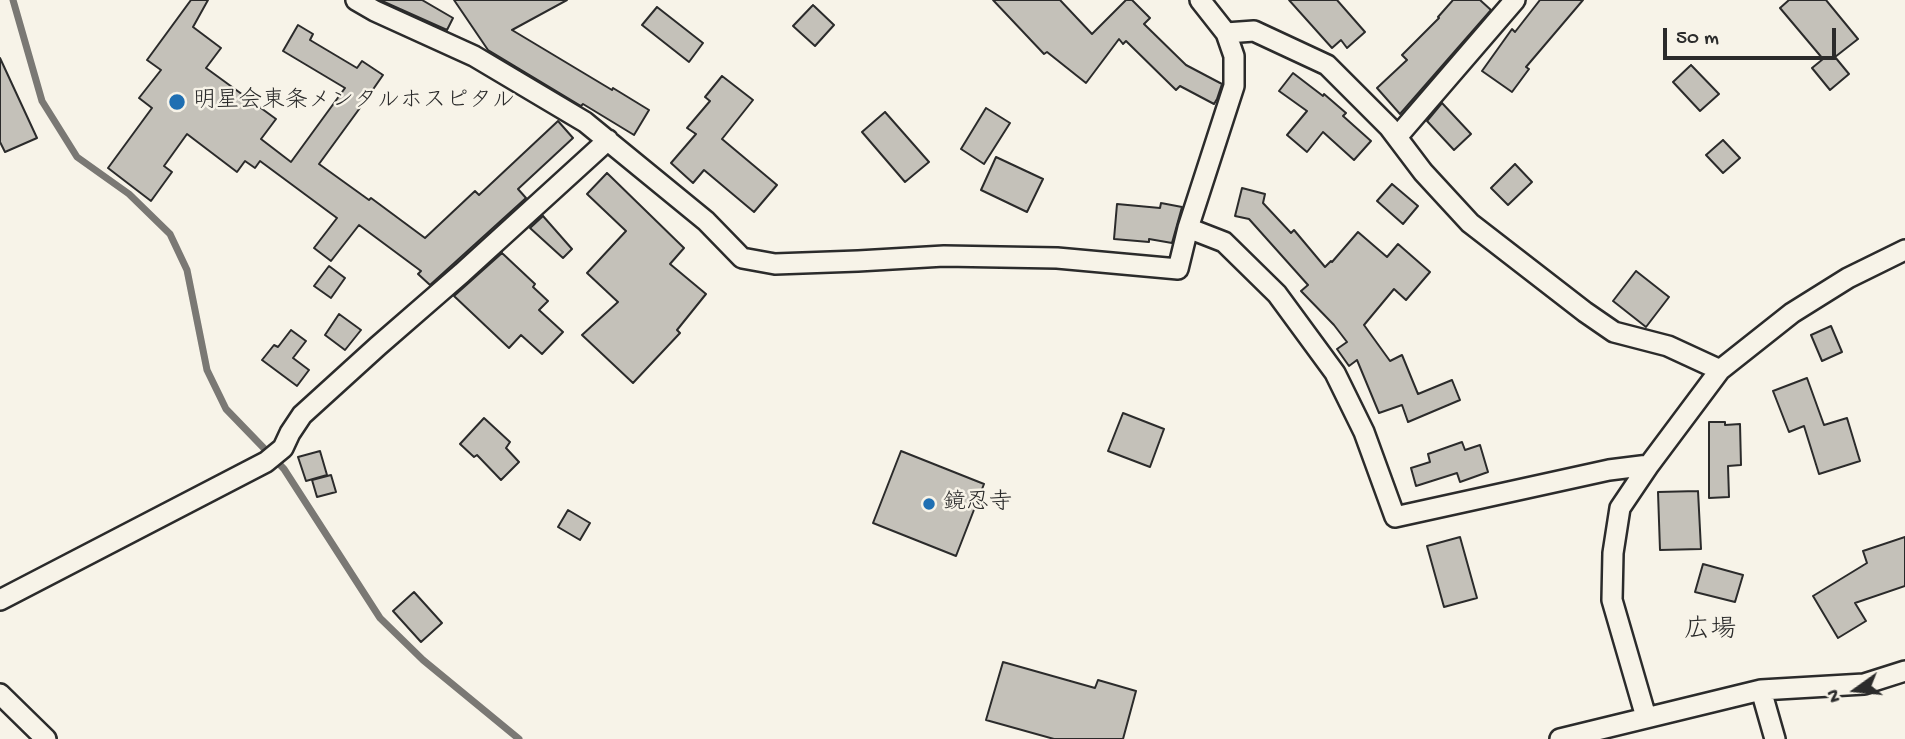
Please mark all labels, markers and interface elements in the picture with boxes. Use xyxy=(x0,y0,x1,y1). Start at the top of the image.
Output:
scale bar xyxy=(1667,14,1840,58)
text: 50 m xyxy=(1676,27,1719,52)
place label: 明星会東条メンタルホスピタル xyxy=(193,88,515,116)
marker: 明星会東条メンタルホスピタル xyxy=(167,92,187,112)
place label: 鏡忍寺 xyxy=(943,490,1012,518)
marker: 鏡忍寺 xyxy=(921,496,937,512)
district label: 広場 xyxy=(1684,616,1736,648)
north arrow xyxy=(1821,655,1891,725)
text: N xyxy=(1823,687,1848,705)

